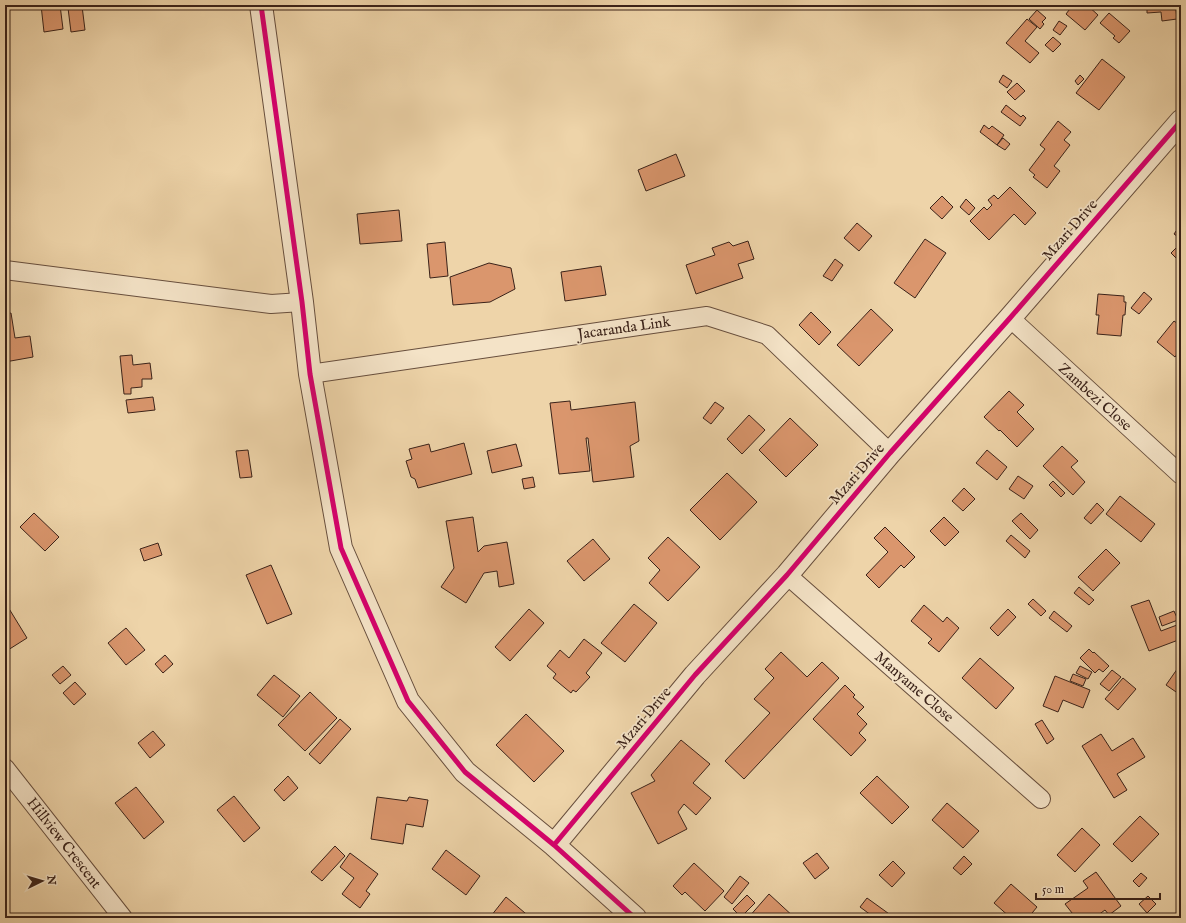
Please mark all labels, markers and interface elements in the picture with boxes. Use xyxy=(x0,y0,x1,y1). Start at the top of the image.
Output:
street label: Mzari Drive xyxy=(1038,195,1102,265)
street label: Jacaranda Link xyxy=(574,312,673,344)
street label: Zambezi Close xyxy=(1054,359,1136,435)
street label: Mzari Drive xyxy=(825,439,889,509)
street label: Manyame Close xyxy=(870,647,958,727)
street label: Mzari Drive xyxy=(613,683,676,753)
street label: Hillview Crescent xyxy=(23,794,105,892)
north arrow xyxy=(22,861,62,901)
text: N xyxy=(43,874,58,886)
scale bar xyxy=(1036,875,1160,901)
text: 50 m xyxy=(1042,882,1064,897)

